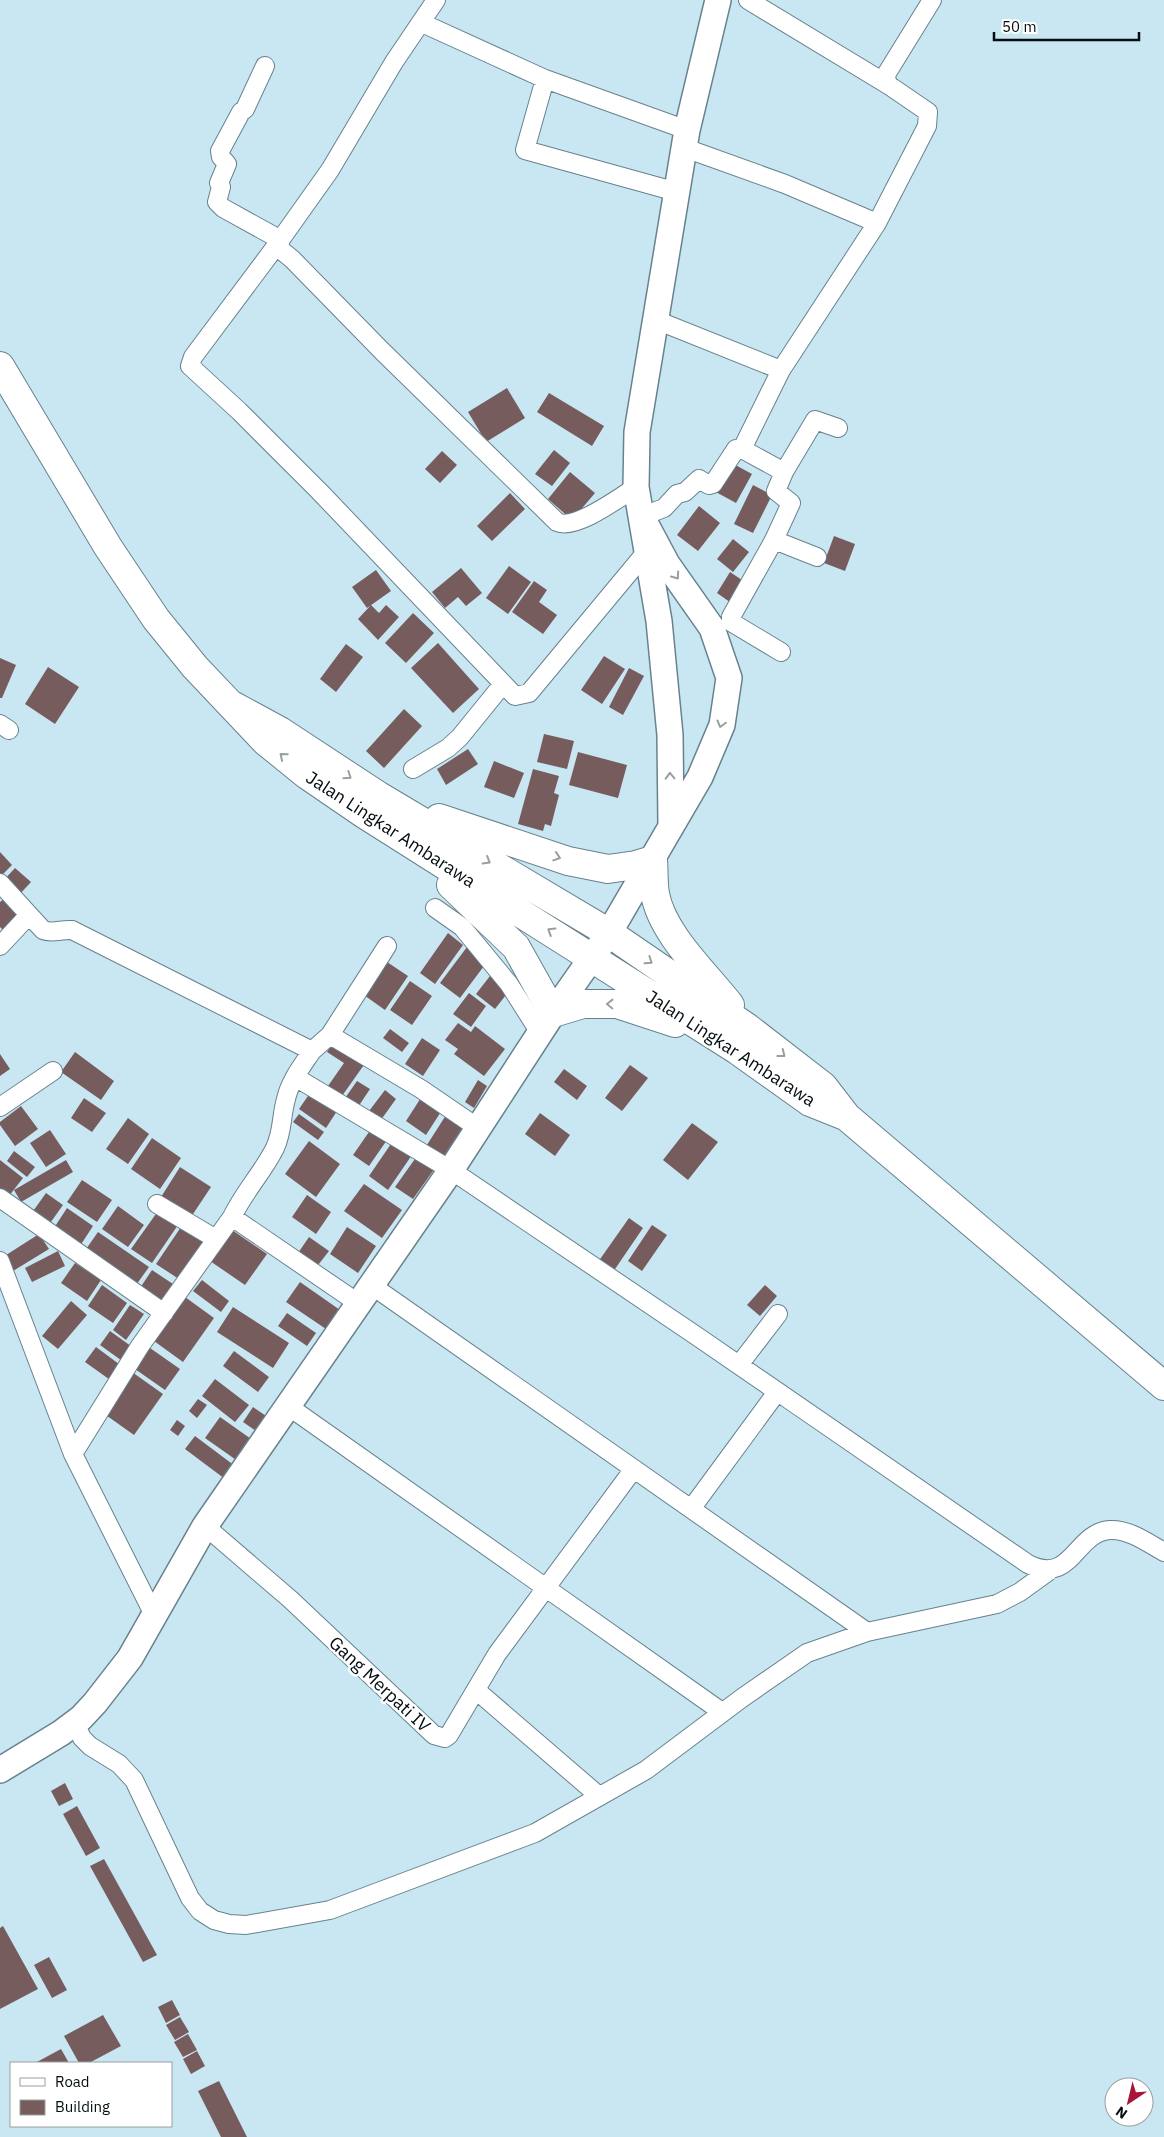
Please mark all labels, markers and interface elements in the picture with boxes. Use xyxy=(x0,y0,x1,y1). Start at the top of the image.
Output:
scale bar xyxy=(994,10,1139,42)
text: 50 m xyxy=(1002,17,1037,36)
one-way arrow xyxy=(670,570,679,580)
one-way arrow xyxy=(717,719,727,728)
one-way arrow xyxy=(280,752,289,761)
street label: Jalan Lingkar Ambarawa xyxy=(302,766,480,893)
one-way arrow xyxy=(342,770,352,779)
one-way arrow xyxy=(665,772,675,780)
one-way arrow xyxy=(553,852,561,862)
one-way arrow xyxy=(481,854,490,864)
one-way arrow xyxy=(547,928,556,938)
one-way arrow xyxy=(644,955,653,964)
street label: Jalan Lingkar Ambarawa xyxy=(642,985,820,1112)
one-way arrow xyxy=(605,999,613,1009)
one-way arrow xyxy=(776,1049,785,1057)
street label: Gang Merpati IV xyxy=(324,1631,436,1737)
legend xyxy=(10,2062,172,2127)
text: Road xyxy=(55,2072,90,2091)
north arrow xyxy=(1104,2077,1154,2127)
text: Building xyxy=(55,2097,110,2116)
text: N xyxy=(1112,2102,1131,2123)

